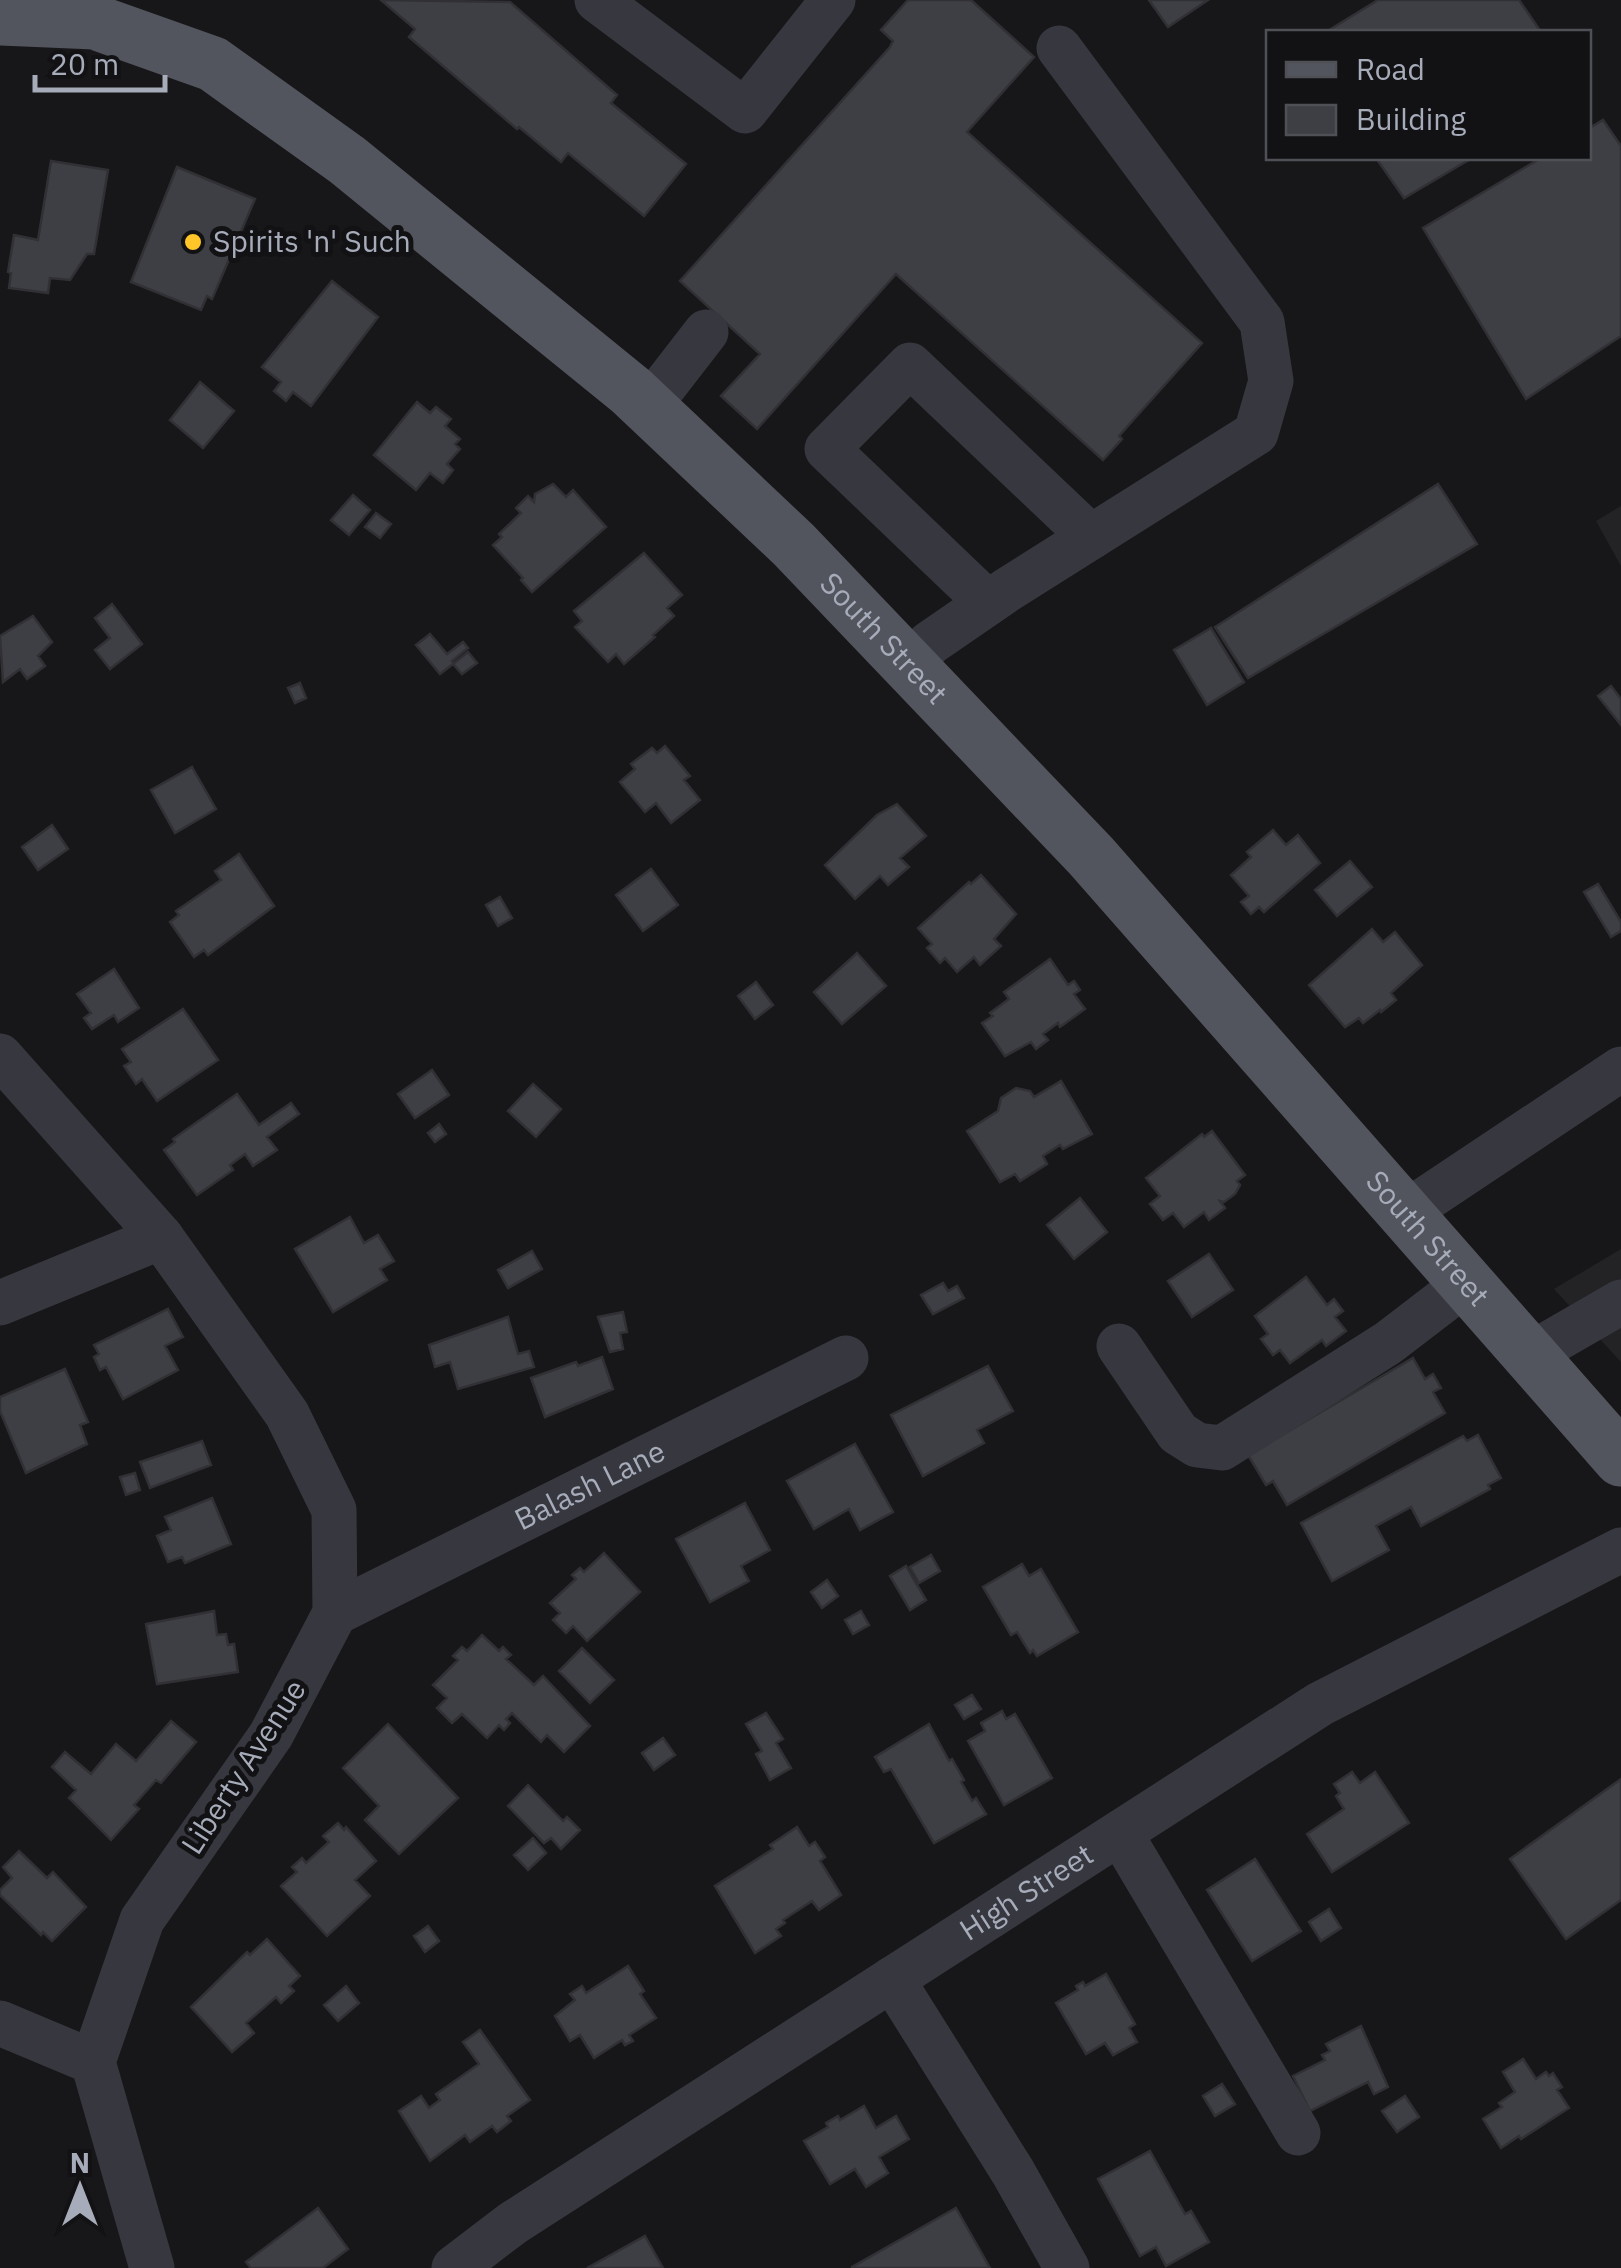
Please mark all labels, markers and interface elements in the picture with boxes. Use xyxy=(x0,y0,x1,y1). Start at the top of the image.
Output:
scale bar xyxy=(35,30,165,92)
legend xyxy=(1266,30,1591,160)
text: 20 m xyxy=(50,44,119,83)
text: Road xyxy=(1356,49,1425,88)
text: Building xyxy=(1356,99,1466,138)
place label: Spirits 'n' Such xyxy=(213,221,411,260)
marker: Spirits 'n' Such xyxy=(182,231,204,253)
street label: South Street xyxy=(812,563,957,712)
street label: South Street xyxy=(1358,1162,1499,1314)
street label: Balash Lane xyxy=(508,1431,671,1538)
street label: Liberty Avenue xyxy=(172,1672,314,1861)
street label: High Street xyxy=(952,1834,1100,1949)
north arrow xyxy=(30,2138,130,2238)
text: N xyxy=(70,2144,90,2181)

